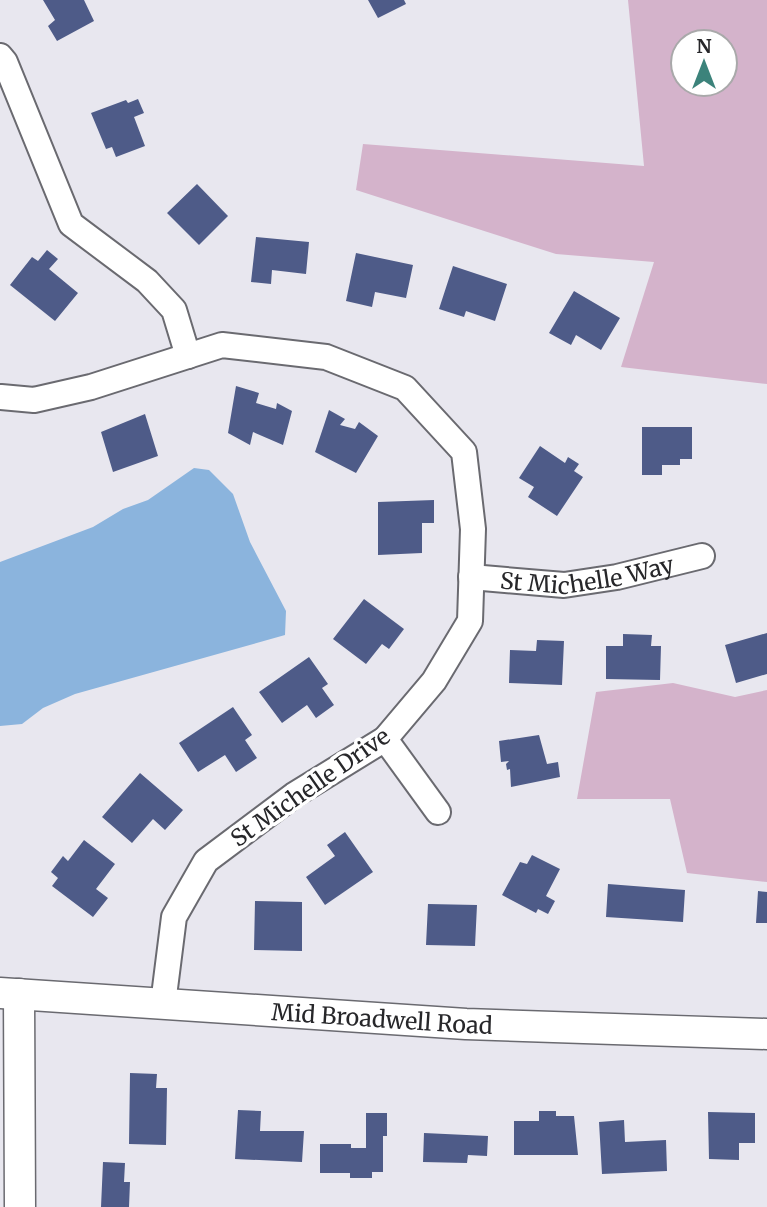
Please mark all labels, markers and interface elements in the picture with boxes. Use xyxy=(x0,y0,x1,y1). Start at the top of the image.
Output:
north arrow xyxy=(669,28,739,98)
text: N xyxy=(696,34,712,58)
street label: St Michelle Way xyxy=(499,549,677,600)
street label: St Michelle Drive xyxy=(225,721,395,853)
street label: Mid Broadwell Road xyxy=(271,997,493,1039)

